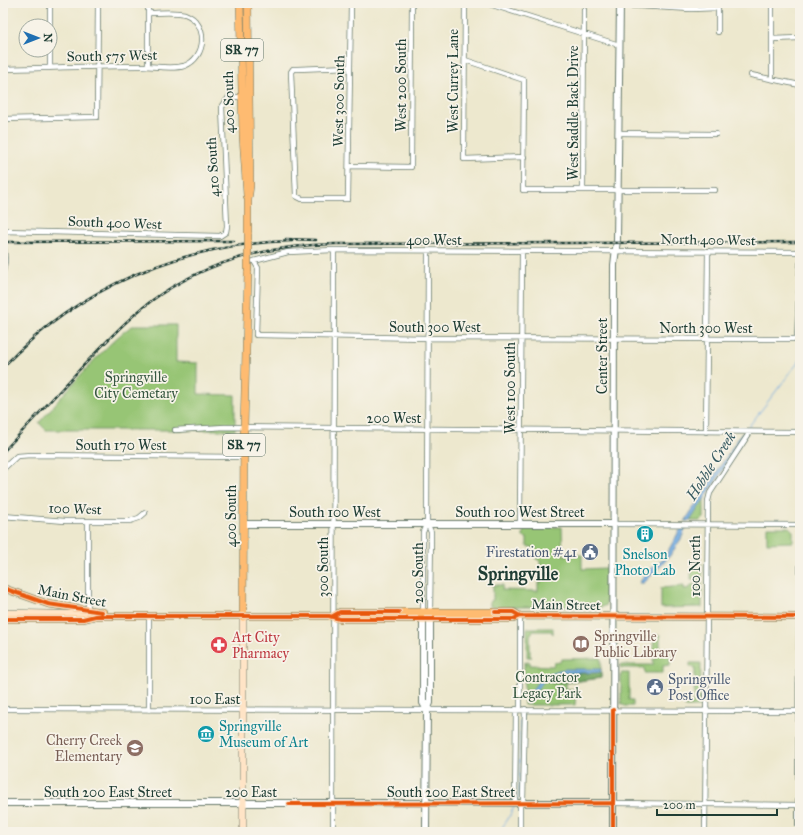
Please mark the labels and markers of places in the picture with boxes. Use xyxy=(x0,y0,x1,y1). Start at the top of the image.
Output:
building icon: Snelson Photo Lab xyxy=(635,524,655,544)
public building icon: Firestation #41 xyxy=(580,542,600,562)
place label: Firestation #41 xyxy=(486,544,577,561)
place label: Snelson Photo Lab xyxy=(614,546,676,579)
place label: Springville Public Library xyxy=(594,628,677,661)
place label: Art City Pharmacy xyxy=(231,629,290,662)
library icon: Springville Public Library xyxy=(571,634,591,654)
pharmacy icon: Art City Pharmacy xyxy=(209,635,229,655)
place label: Springville Post Office xyxy=(668,671,731,704)
public building icon: Springville Post Office xyxy=(645,677,665,697)
place label: Springville Museum of Art xyxy=(219,718,308,751)
museum icon: Springville Museum of Art xyxy=(196,724,216,744)
place label: Cherry Creek Elementary xyxy=(46,732,122,765)
school or university icon: Cherry Creek Elementary xyxy=(125,738,145,758)

